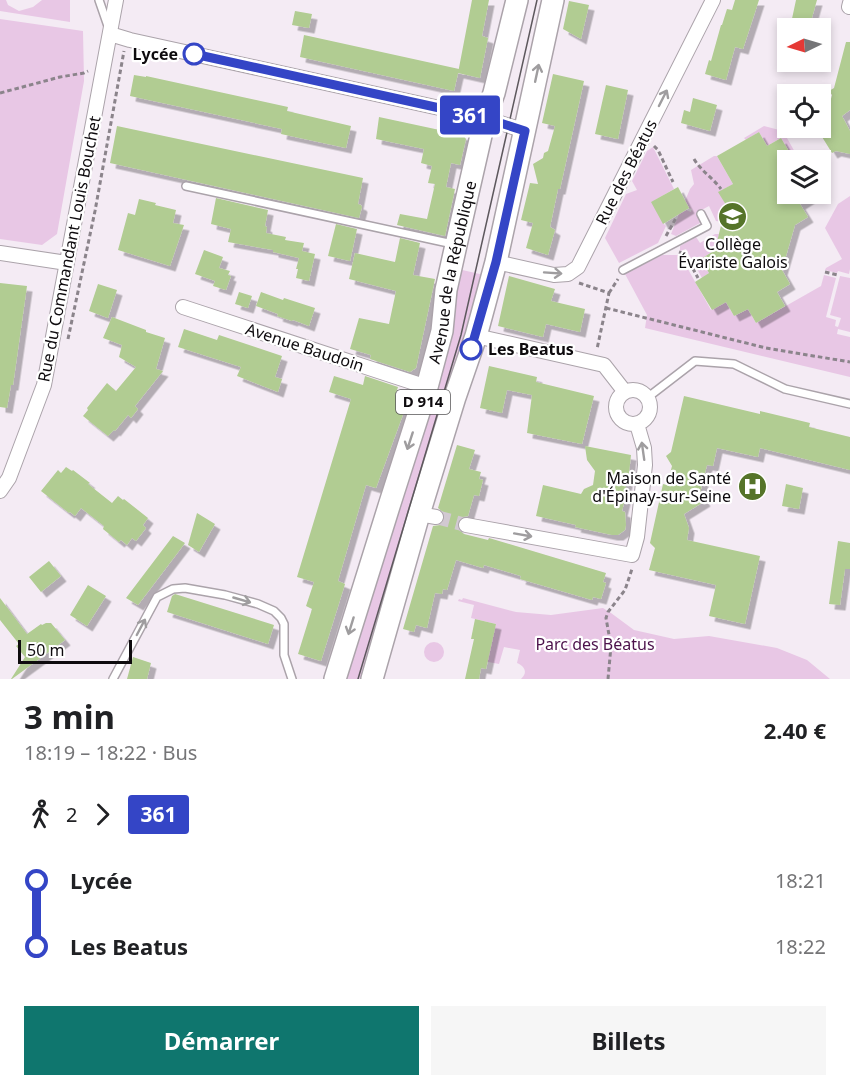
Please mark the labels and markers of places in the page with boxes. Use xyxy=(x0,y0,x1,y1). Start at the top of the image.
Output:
place label: Lycée xyxy=(133,43,178,65)
marker: Lycée xyxy=(183,43,205,65)
school or university icon: Collège Évariste Galois xyxy=(717,200,749,232)
place label: Collège Évariste Galois xyxy=(678,233,788,273)
marker: Les Beatus xyxy=(460,338,482,360)
place label: Les Beatus xyxy=(488,338,574,360)
place label: Maison de Santé d'Épinay-sur-Seine xyxy=(592,467,731,507)
hospital icon: Maison de Santé d'Épinay-sur-Seine xyxy=(736,471,768,503)

